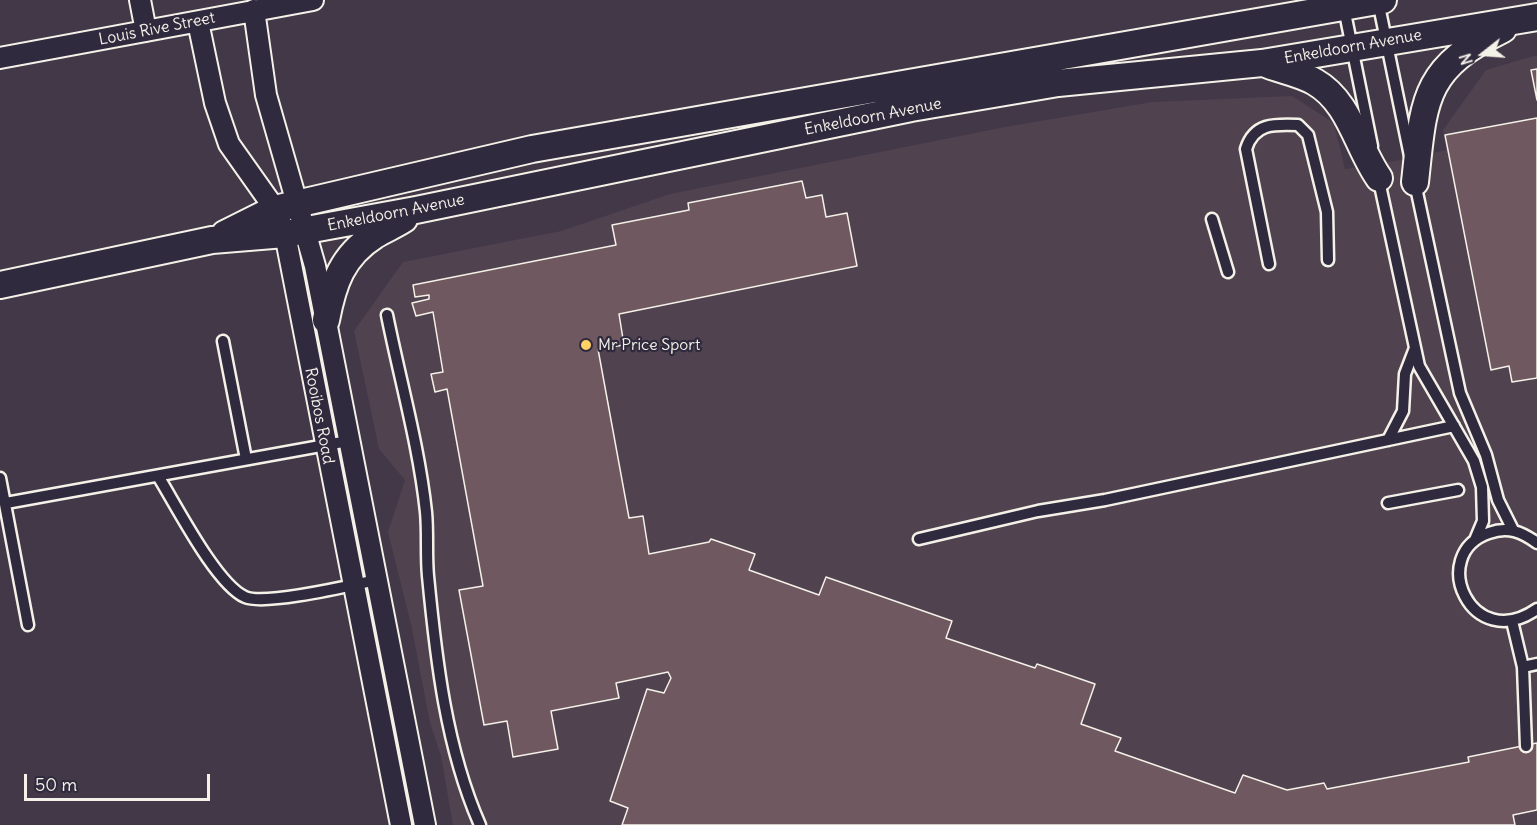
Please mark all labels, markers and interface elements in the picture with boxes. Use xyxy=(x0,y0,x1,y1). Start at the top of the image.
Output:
street label: Louis Rive Street xyxy=(97,8,217,50)
north arrow xyxy=(1453,24,1513,84)
street label: Enkeldoorn Avenue xyxy=(1283,25,1423,69)
text: N xyxy=(1455,51,1477,67)
street label: Enkeldoorn Avenue xyxy=(803,94,943,140)
street label: Enkeldoorn Avenue xyxy=(326,190,466,236)
place label: Mr Price Sport xyxy=(598,335,700,355)
marker: Mr Price Sport xyxy=(579,338,593,352)
street label: Rooibos Road xyxy=(300,366,338,466)
scale bar xyxy=(27,762,213,800)
text: 50 m xyxy=(35,773,77,796)

